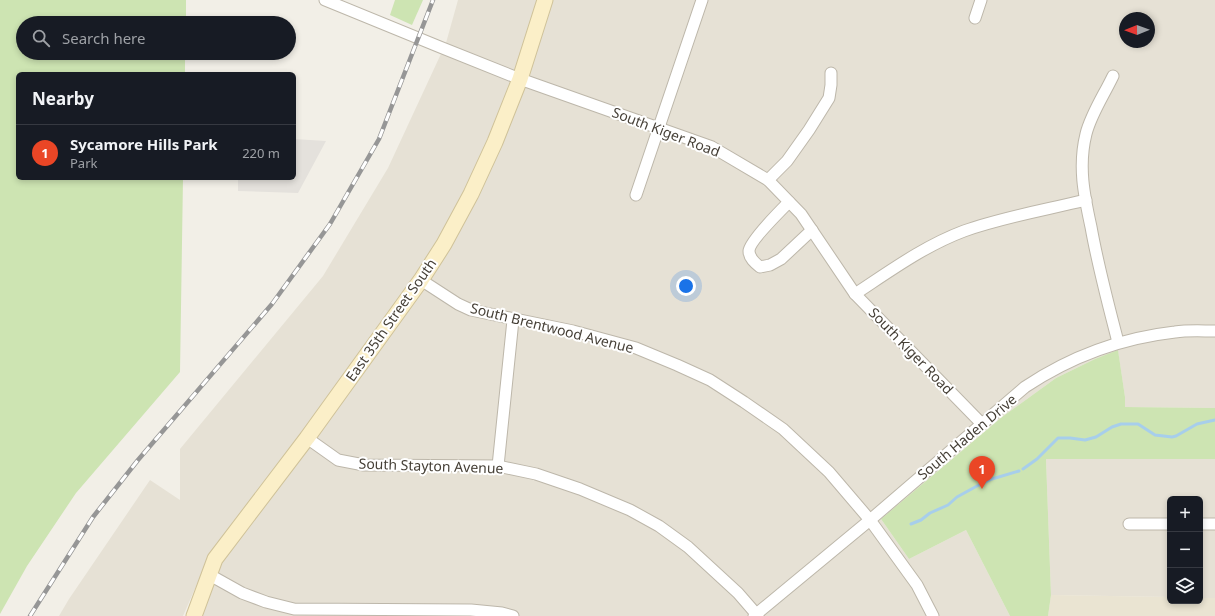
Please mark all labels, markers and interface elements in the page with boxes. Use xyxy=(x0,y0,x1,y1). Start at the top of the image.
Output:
north arrow xyxy=(1119,12,1155,48)
search box xyxy=(16,16,296,60)
icon: search xyxy=(30,27,52,49)
text: Search here xyxy=(62,28,145,48)
text: Nearby xyxy=(32,87,94,110)
street label: South Kiger Road xyxy=(610,102,723,161)
text: Sycamore Hills Park xyxy=(70,134,217,154)
text: 1 xyxy=(41,144,49,162)
text: 220 m xyxy=(242,144,280,162)
text: Park xyxy=(70,154,97,172)
street label: East 35th Street South xyxy=(341,255,440,385)
your location xyxy=(676,276,696,296)
street label: South Brentwood Avenue xyxy=(468,298,636,357)
street label: South Kiger Road xyxy=(865,303,958,398)
street label: South Haden Drive xyxy=(913,389,1020,484)
street label: South Stayton Avenue xyxy=(358,453,504,478)
pin: 1 xyxy=(969,456,995,489)
map controls xyxy=(1167,496,1203,604)
button: + xyxy=(1167,496,1203,532)
button: − xyxy=(1167,532,1203,568)
button: layers xyxy=(1167,568,1203,604)

